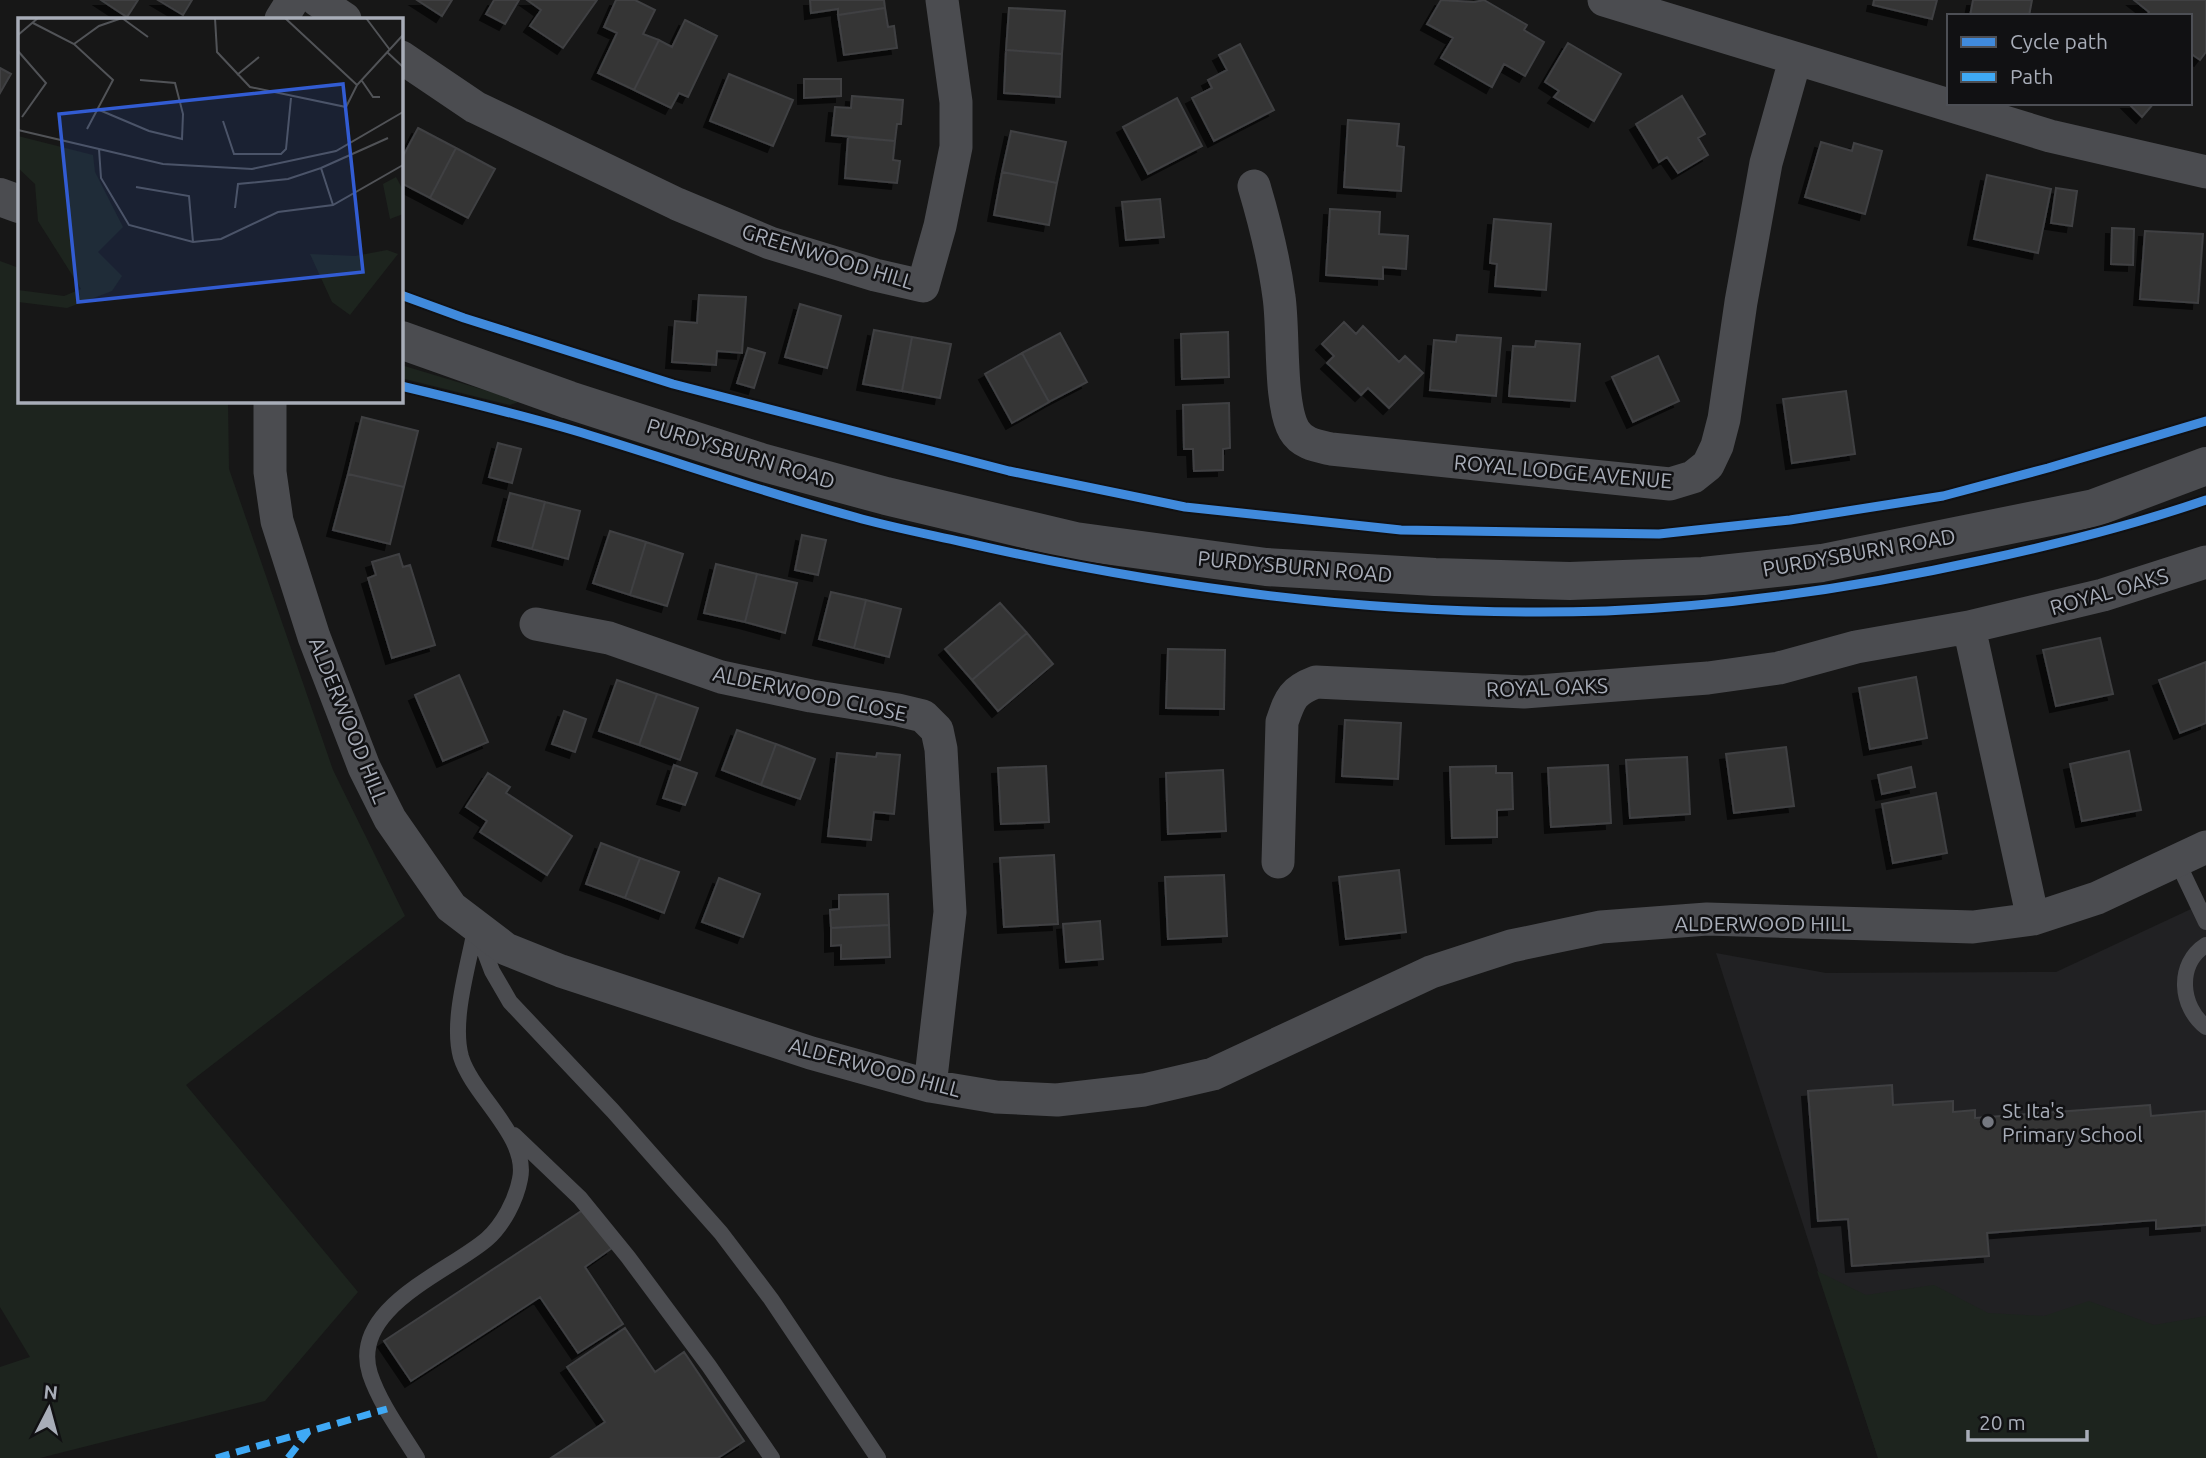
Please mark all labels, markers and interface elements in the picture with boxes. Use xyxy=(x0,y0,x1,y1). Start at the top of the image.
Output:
legend xyxy=(1947,14,2192,105)
inset map xyxy=(18,18,402,402)
text: Cycle path xyxy=(2010,29,2108,53)
text: Path xyxy=(2010,64,2053,88)
street label: GREENWOOD HILL xyxy=(739,218,917,294)
street label: PURDYSBURN ROAD xyxy=(644,413,838,493)
street label: ROYAL LODGE AVENUE xyxy=(1453,450,1673,492)
street label: PURDYSBURN ROAD xyxy=(1761,523,1957,581)
street label: PURDYSBURN ROAD xyxy=(1197,546,1393,586)
street label: ROYAL OAKS xyxy=(2047,563,2171,619)
street label: ALDERWOOD HILL xyxy=(305,633,393,807)
street label: ALDERWOOD CLOSE xyxy=(711,661,909,725)
street label: ROYAL OAKS xyxy=(1486,673,1608,701)
street label: ALDERWOOD HILL xyxy=(1674,911,1852,935)
street label: ALDERWOOD HILL xyxy=(786,1032,964,1102)
place label: St Ita's Primary School xyxy=(2002,1098,2143,1146)
marker: St Ita's Primary School xyxy=(1980,1114,1996,1130)
north arrow xyxy=(14,1374,84,1444)
text: N xyxy=(43,1380,59,1404)
scale bar xyxy=(1968,1398,2087,1442)
text: 20 m xyxy=(1979,1410,2026,1434)

